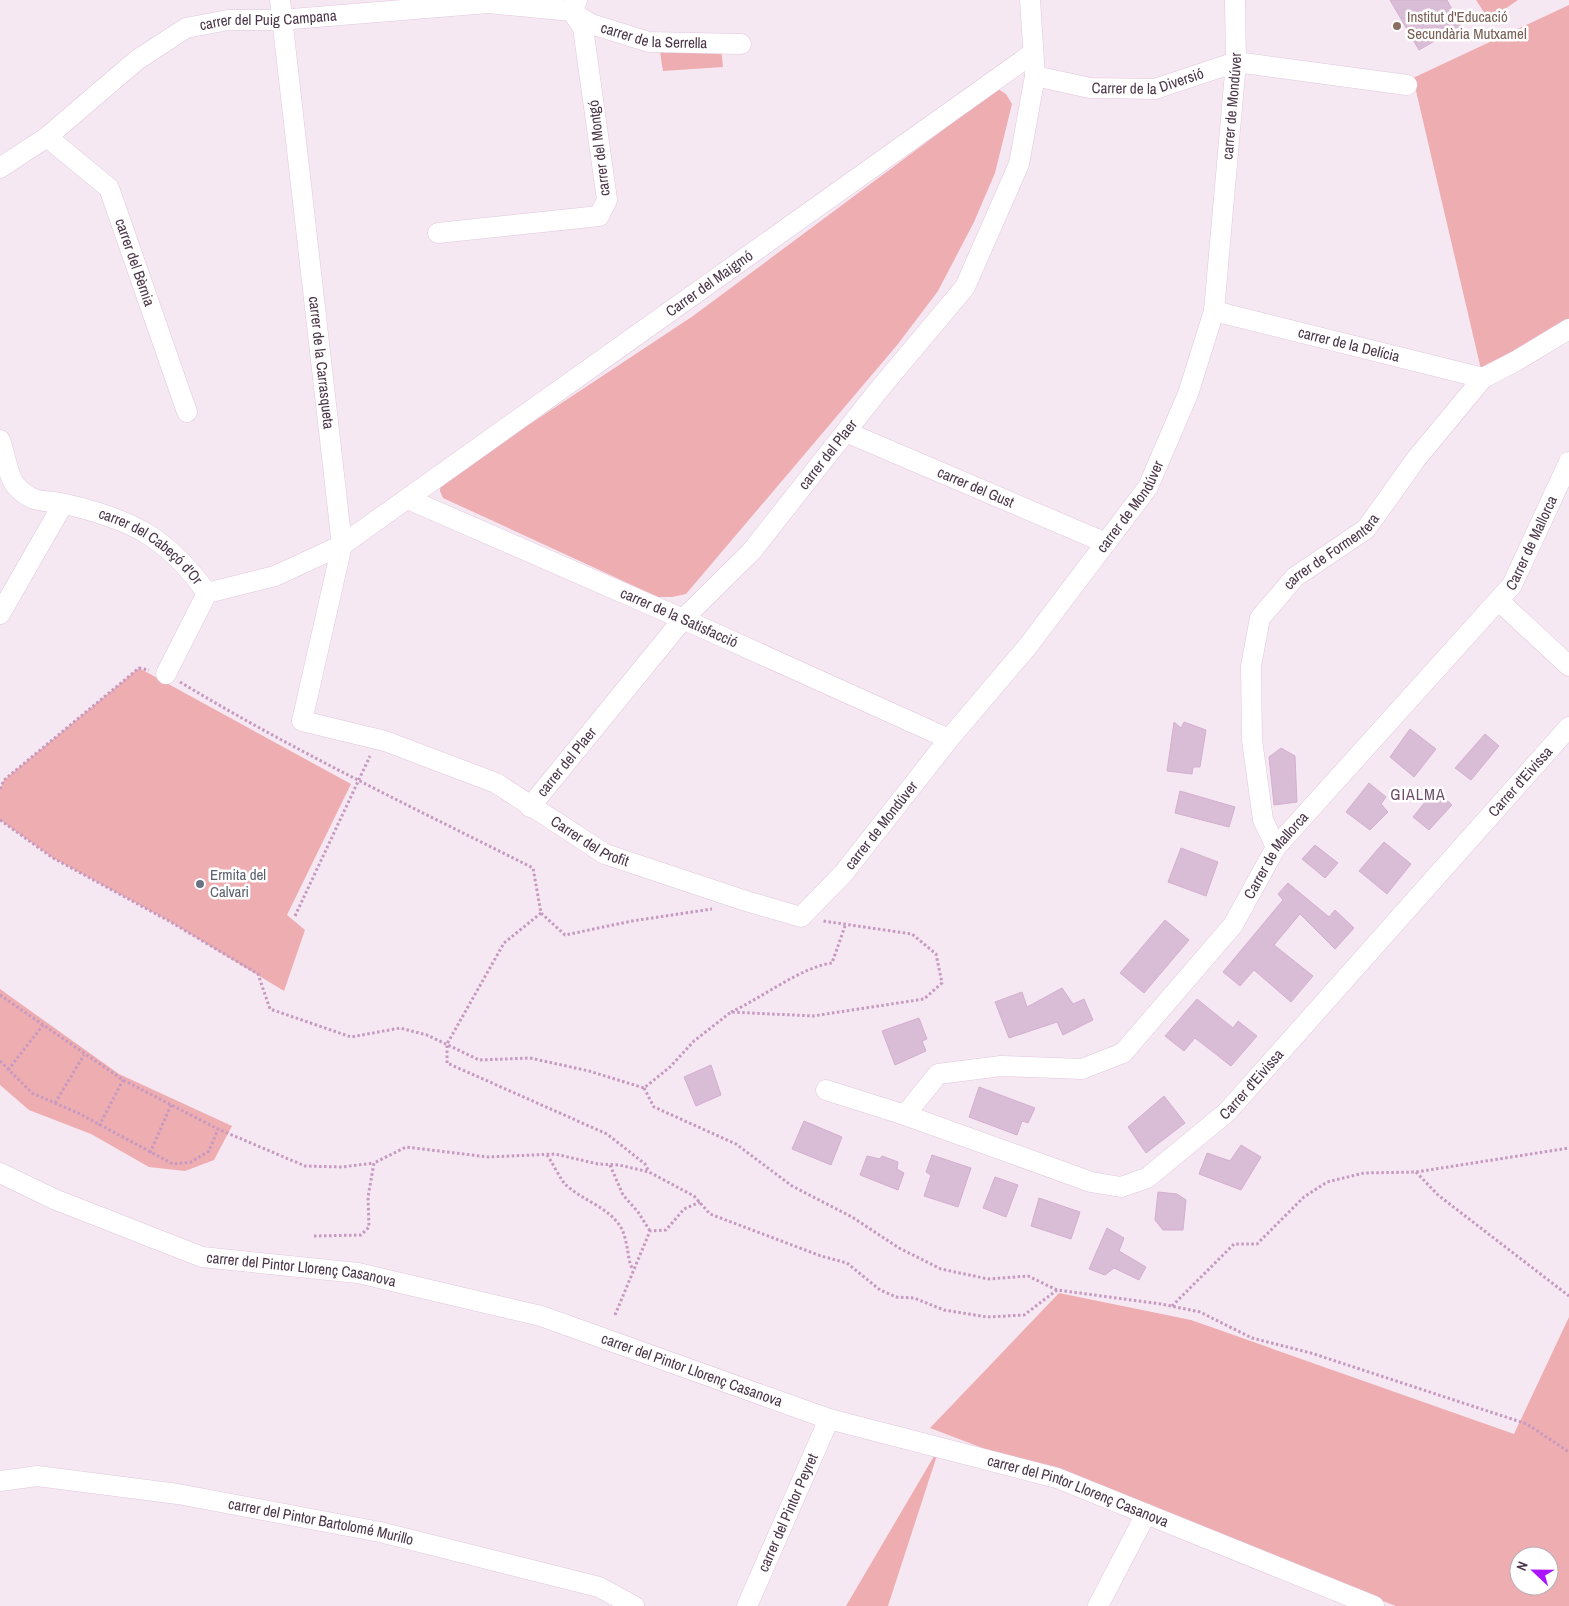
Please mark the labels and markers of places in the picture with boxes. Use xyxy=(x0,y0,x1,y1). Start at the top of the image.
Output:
place label: Institut d'Educació Secundària Mutxamel xyxy=(1407,6,1527,44)
marker: Institut d'Educació Secundària Mutxamel xyxy=(1391,20,1403,32)
place label: Ermita del Calvari xyxy=(210,864,266,902)
marker: Ermita del Calvari xyxy=(194,878,206,890)

